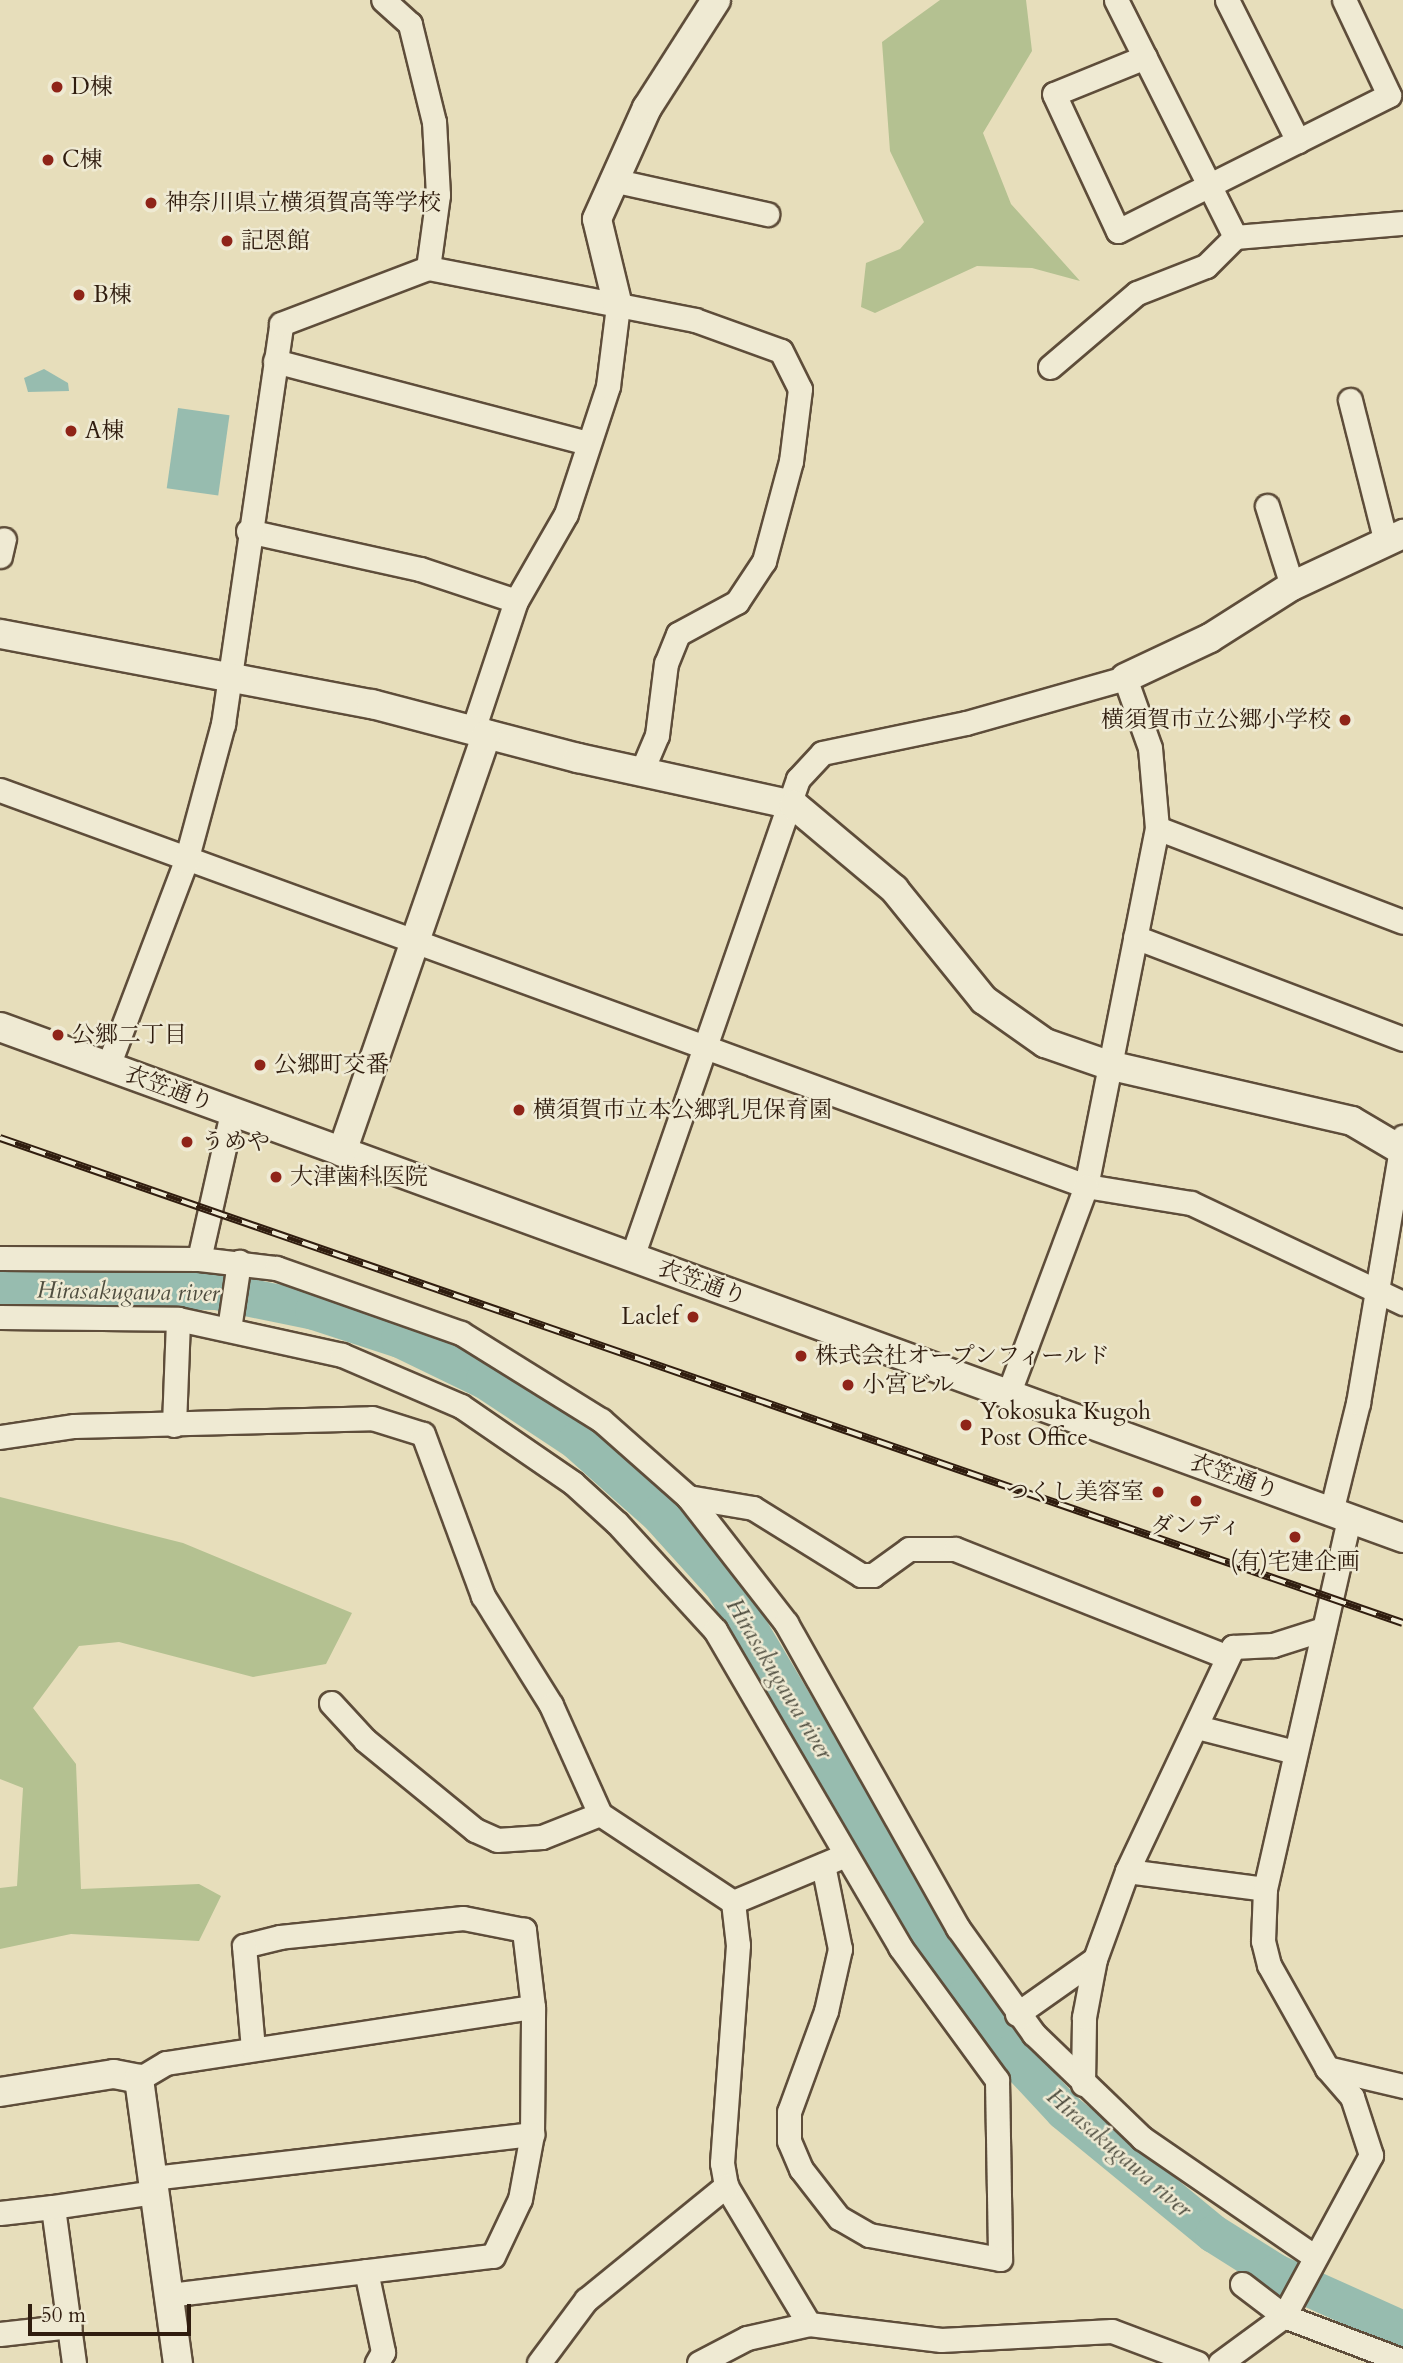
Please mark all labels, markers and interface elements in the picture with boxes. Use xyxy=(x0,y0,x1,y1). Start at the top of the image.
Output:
place label: D棟 xyxy=(71,73,113,101)
marker: D棟 xyxy=(49,79,65,95)
place label: C棟 xyxy=(62,146,103,174)
marker: C棟 xyxy=(40,152,56,168)
place label: 神奈川県立横須賀高等学校 xyxy=(165,189,441,217)
marker: 神奈川県立横須賀高等学校 xyxy=(143,195,159,211)
place label: 記恩館 xyxy=(241,227,310,255)
marker: 記恩館 xyxy=(219,233,235,249)
place label: B棟 xyxy=(93,281,132,309)
marker: B棟 xyxy=(71,287,87,303)
place label: A棟 xyxy=(85,417,124,445)
marker: A棟 xyxy=(63,423,79,439)
place label: 横須賀市立公郷小学校 xyxy=(1101,706,1331,734)
marker: 横須賀市立公郷小学校 xyxy=(1337,712,1353,728)
place label: 公郷二丁目 xyxy=(72,1021,187,1049)
marker: 公郷二丁目 xyxy=(50,1027,66,1043)
place label: 公郷町交番 xyxy=(274,1051,389,1079)
marker: 公郷町交番 xyxy=(252,1057,268,1073)
street label: 衣笠通り xyxy=(121,1060,217,1118)
place label: 横須賀市立本公郷乳児保育園 xyxy=(533,1096,832,1124)
marker: 横須賀市立本公郷乳児保育園 xyxy=(511,1102,527,1118)
place label: うめや xyxy=(201,1128,270,1156)
marker: うめや xyxy=(179,1134,195,1150)
place label: 大津歯科医院 xyxy=(290,1163,428,1191)
marker: 大津歯科医院 xyxy=(268,1169,284,1185)
street label: 衣笠通り xyxy=(654,1254,750,1312)
water label: Hirasakugawa river xyxy=(36,1276,220,1308)
place label: Laclef xyxy=(621,1303,679,1331)
marker: Laclef xyxy=(685,1309,701,1325)
place label: 株式会社オープンフィールド xyxy=(815,1342,1114,1370)
marker: 株式会社オープンフィールド xyxy=(793,1348,809,1364)
place label: 小宮ビル xyxy=(862,1371,954,1399)
marker: 小宮ビル xyxy=(840,1377,856,1393)
place label: Yokosuka Kugoh Post Office xyxy=(980,1398,1151,1452)
marker: Yokosuka Kugoh Post Office xyxy=(958,1417,974,1433)
street label: 衣笠通り xyxy=(1186,1448,1282,1506)
place label: つくし美容室 xyxy=(1006,1478,1144,1506)
marker: つくし美容室 xyxy=(1150,1484,1166,1500)
marker: ダンディ xyxy=(1188,1493,1204,1509)
place label: ダンディ xyxy=(1150,1512,1242,1540)
marker: (有)宅建企画 xyxy=(1287,1529,1303,1545)
place label: (有)宅建企画 xyxy=(1230,1548,1360,1576)
water label: Hirasakugawa river xyxy=(720,1593,838,1765)
water label: Hirasakugawa river xyxy=(1041,2082,1197,2224)
scale bar xyxy=(32,2290,194,2334)
text: 50 m xyxy=(41,2301,86,2330)

